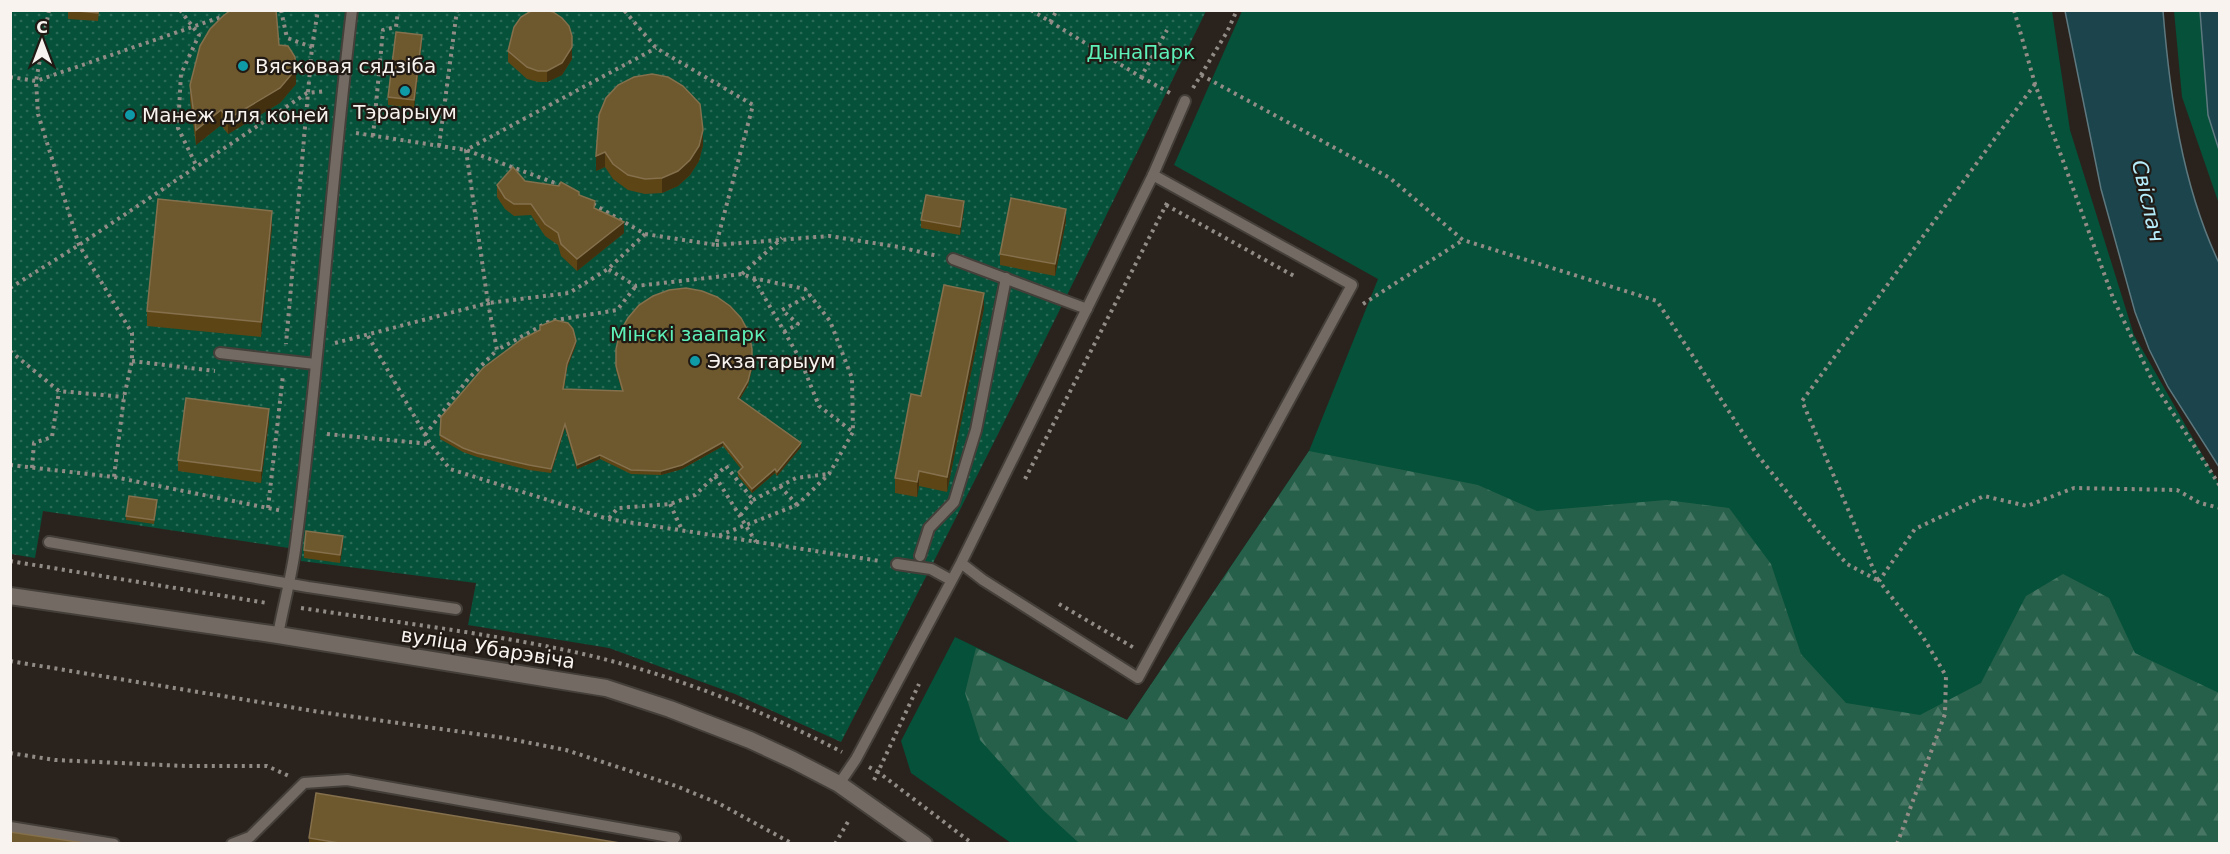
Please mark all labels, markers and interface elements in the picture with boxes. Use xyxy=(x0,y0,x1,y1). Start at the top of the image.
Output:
north arrow xyxy=(12,12,72,72)
text: С xyxy=(36,18,48,37)
park label: ДынаПарк xyxy=(1087,40,1195,64)
place label: Вясковая сядзіба xyxy=(255,54,436,78)
marker: Вясковая сядзіба xyxy=(236,59,250,73)
marker: Тэрарыум xyxy=(398,84,412,98)
place label: Тэрарыум xyxy=(352,100,457,124)
place label: Манеж для коней xyxy=(142,103,329,127)
marker: Манеж для коней xyxy=(123,108,137,122)
water label: Свіслач xyxy=(2127,158,2169,244)
park label: Мінскі заапарк xyxy=(610,322,766,346)
place label: Экзатарыум xyxy=(707,349,835,373)
marker: Экзатарыум xyxy=(688,354,702,368)
street label: вуліца Убарэвіча xyxy=(399,622,577,674)

